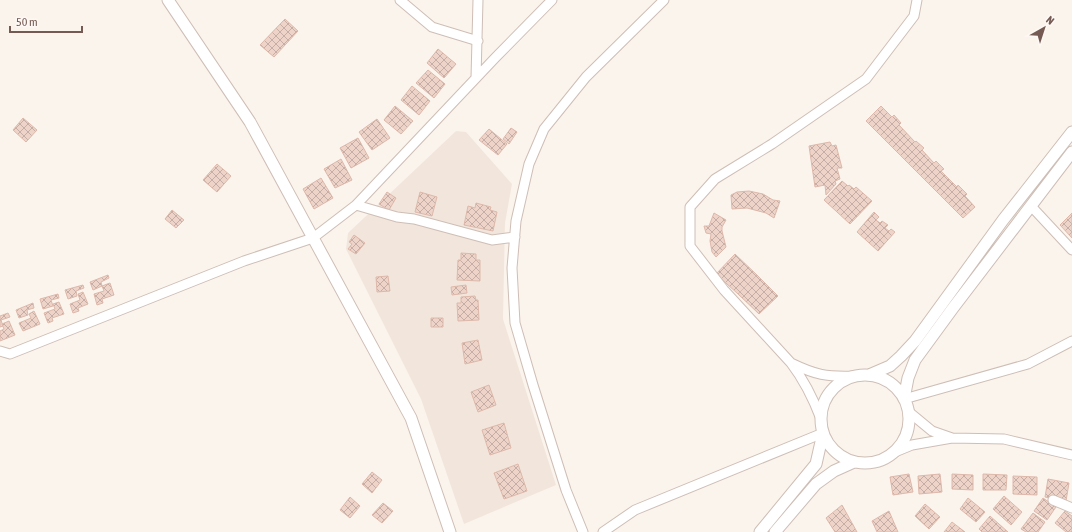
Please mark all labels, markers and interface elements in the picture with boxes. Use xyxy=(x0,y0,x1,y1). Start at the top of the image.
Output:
scale bar xyxy=(10,8,82,34)
north arrow xyxy=(1024,8,1064,48)
text: N xyxy=(1044,14,1057,27)
text: 50 m xyxy=(16,15,38,29)

